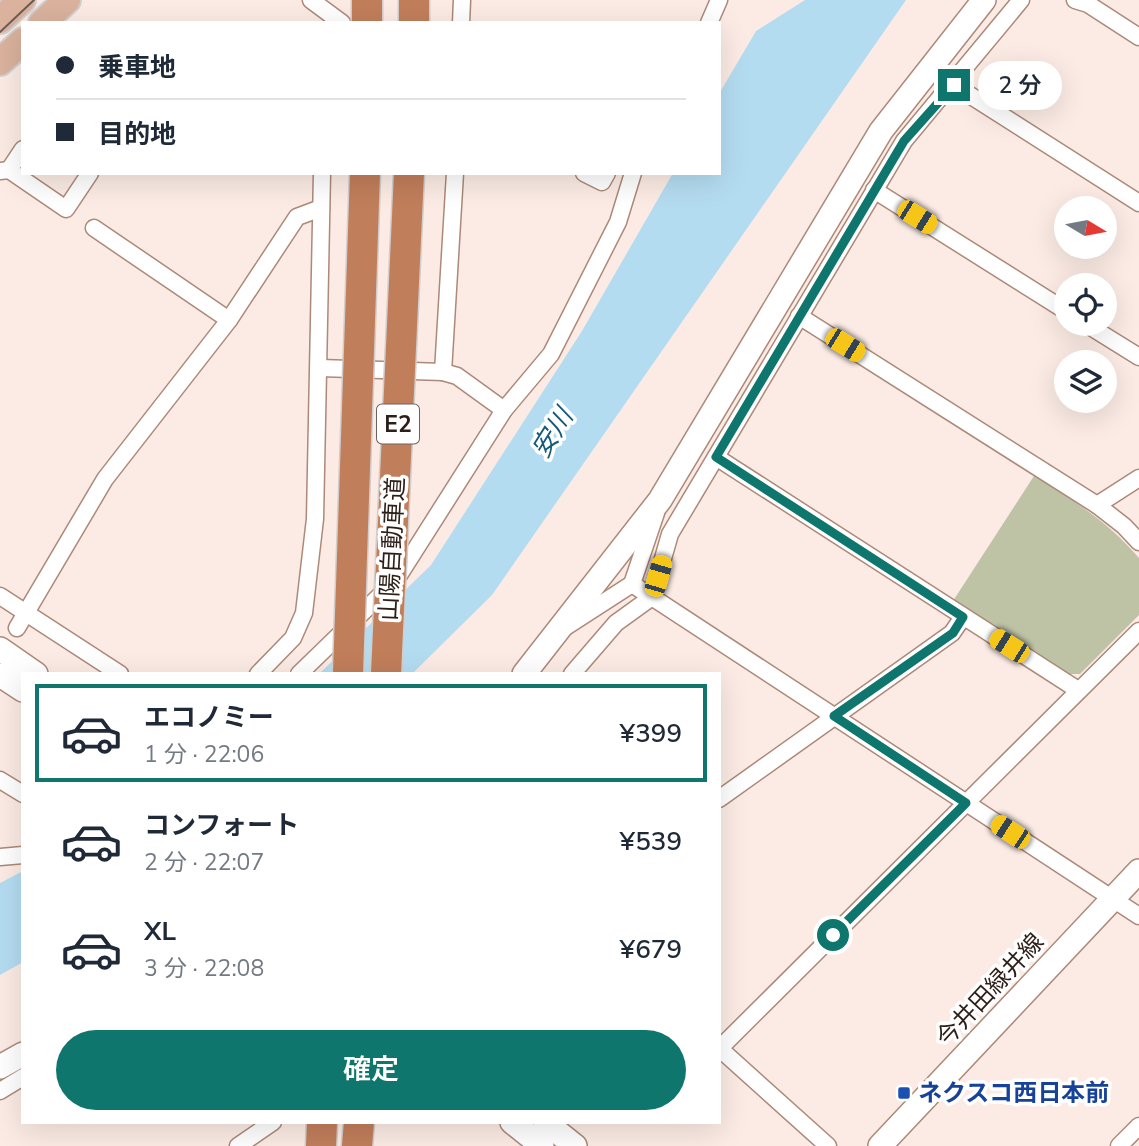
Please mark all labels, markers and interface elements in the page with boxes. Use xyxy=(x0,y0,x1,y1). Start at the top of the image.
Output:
text: 乗車地 xyxy=(98,50,176,85)
callout: 2 分 xyxy=(978,60,1062,110)
route end xyxy=(938,69,970,101)
text: 2 分 xyxy=(999,70,1041,101)
text: 目的地 xyxy=(98,117,176,152)
north arrow xyxy=(1054,196,1116,259)
map controls xyxy=(1054,196,1117,413)
car xyxy=(894,197,941,237)
button: locate xyxy=(1054,273,1117,336)
car xyxy=(822,325,869,365)
button: layers xyxy=(1054,350,1117,413)
water label: 安川 xyxy=(524,399,583,465)
road number: E2 xyxy=(377,404,419,444)
street label: 山陽自動車道 xyxy=(372,476,412,622)
car xyxy=(643,553,674,599)
car xyxy=(986,626,1033,666)
text: エコノミー xyxy=(144,700,274,735)
icon: car xyxy=(60,702,123,765)
text: ¥399 xyxy=(620,716,682,751)
text: 1 分 · 22:06 xyxy=(144,739,264,770)
text: コンフォート xyxy=(144,808,299,843)
icon: car xyxy=(60,810,123,873)
car xyxy=(987,812,1034,852)
text: ¥539 xyxy=(620,824,682,859)
text: 2 分 · 22:07 xyxy=(144,847,264,878)
text: XL xyxy=(144,914,176,949)
icon: car xyxy=(60,918,123,981)
route start xyxy=(817,919,849,951)
street label: 今井田緑井線 xyxy=(929,926,1051,1054)
text: ¥679 xyxy=(620,932,682,967)
text: 3 分 · 22:08 xyxy=(144,953,264,984)
button: 確定 xyxy=(56,1030,686,1110)
place label: ネクスコ西日本前 xyxy=(918,1077,1109,1109)
marker: ネクスコ西日本前 xyxy=(896,1085,912,1101)

